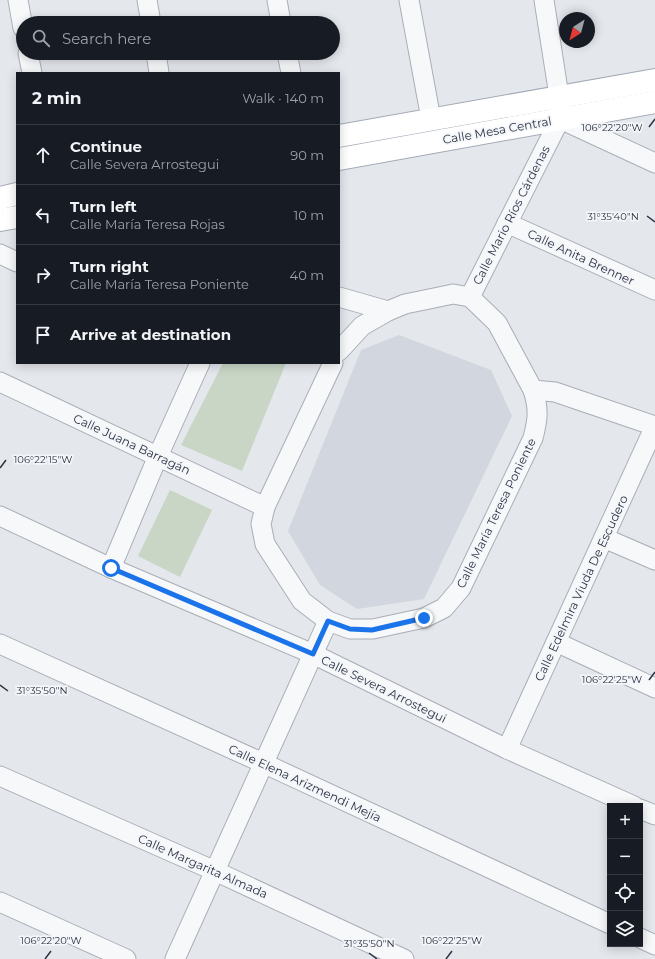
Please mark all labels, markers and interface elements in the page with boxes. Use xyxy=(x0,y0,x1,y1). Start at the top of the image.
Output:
north arrow xyxy=(559,12,595,48)
search box xyxy=(16,16,340,60)
icon: search xyxy=(30,27,52,49)
text: Search here xyxy=(62,29,151,48)
text: 2 min xyxy=(32,88,82,108)
text: Walk · 140 m xyxy=(242,90,324,106)
street label: Calle Mesa Central xyxy=(441,113,553,147)
text: 106°22'20"W xyxy=(581,121,643,134)
text: Continue xyxy=(70,137,142,156)
street label: Calle Mario Ríos Cárdenas xyxy=(469,143,553,287)
icon: ahead xyxy=(32,144,54,166)
text: 90 m xyxy=(290,147,324,163)
text: Calle Severa Arrostegui xyxy=(70,156,219,172)
text: Turn left xyxy=(70,197,137,216)
icon: left xyxy=(32,204,54,226)
text: 10 m xyxy=(294,207,324,223)
text: 31°35'40"N xyxy=(587,210,639,223)
text: Calle María Teresa Rojas xyxy=(70,216,225,232)
street label: Calle Anita Brenner xyxy=(525,226,637,288)
text: Turn right xyxy=(70,257,149,276)
icon: right xyxy=(32,264,54,286)
text: 40 m xyxy=(290,267,324,283)
text: Calle María Teresa Poniente xyxy=(70,276,249,292)
icon: arrive xyxy=(32,324,54,346)
text: Arrive at destination xyxy=(70,325,231,344)
street label: Calle Juana Barragán xyxy=(71,410,193,478)
street label: Calle María Teresa Poniente xyxy=(453,436,539,590)
text: 106°22'15"W xyxy=(14,453,72,466)
street label: Calle Edelmira Viuda De Escudero xyxy=(531,493,631,683)
route start xyxy=(102,559,120,577)
route end xyxy=(415,609,433,627)
street label: Calle Severa Arrostegui xyxy=(319,652,449,726)
text: 106°22'25"W xyxy=(582,673,642,686)
text: 31°35'50"N xyxy=(16,684,68,697)
street label: Calle Elena Arizmendi Mejía xyxy=(226,741,384,825)
map controls xyxy=(607,803,643,947)
button: + xyxy=(607,803,643,839)
street label: Calle Margarita Almada xyxy=(136,831,270,901)
button: − xyxy=(607,839,643,875)
button: locate xyxy=(607,875,643,911)
button: layers xyxy=(607,911,643,947)
text: 106°22'20"W xyxy=(20,934,82,947)
text: 106°22'25"W xyxy=(422,934,482,947)
text: 31°35'50"N xyxy=(343,937,395,950)

